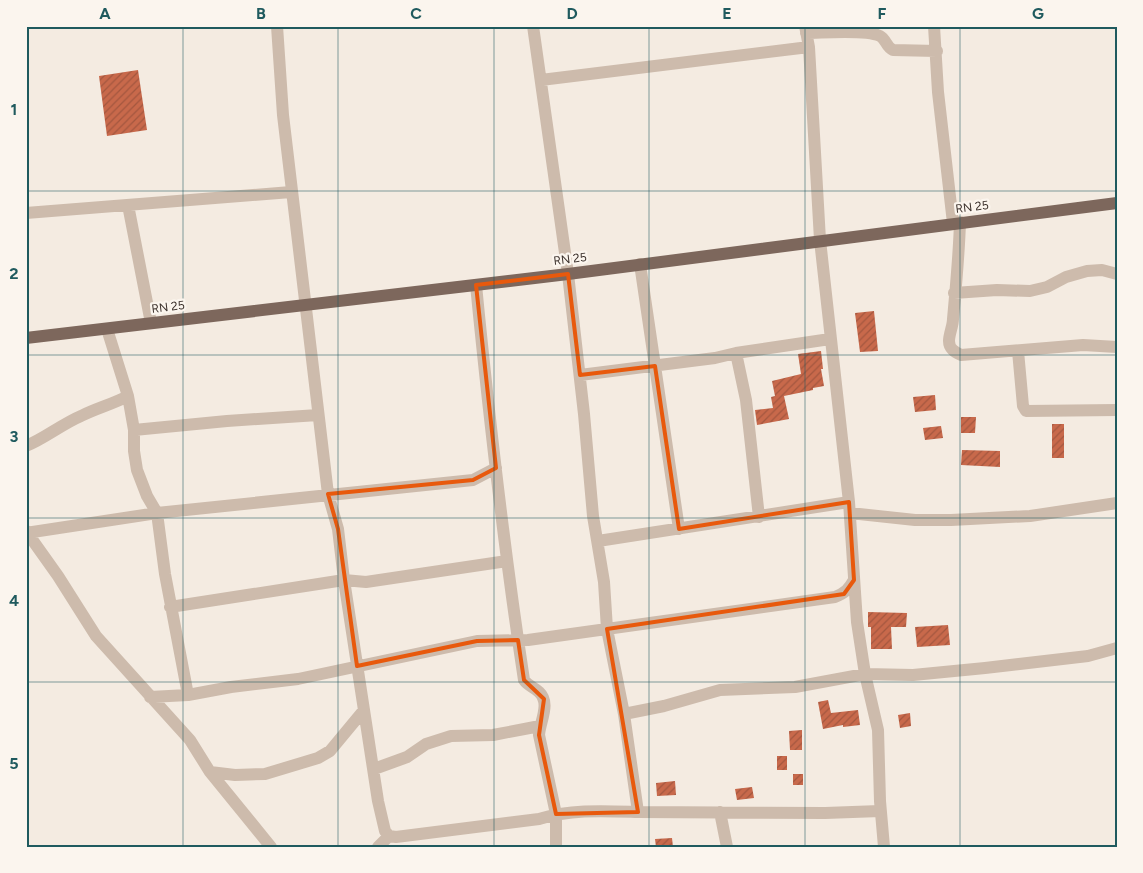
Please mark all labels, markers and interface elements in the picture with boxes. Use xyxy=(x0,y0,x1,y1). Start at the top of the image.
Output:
text: A xyxy=(99,4,111,23)
text: B xyxy=(256,4,266,23)
text: C xyxy=(410,4,422,23)
text: D xyxy=(566,4,578,23)
text: E xyxy=(722,4,732,23)
text: F xyxy=(878,4,887,23)
text: G xyxy=(1032,4,1044,23)
text: 1 xyxy=(11,100,17,119)
street label: RN 25 xyxy=(955,198,990,216)
street label: RN 25 xyxy=(553,250,588,268)
text: 2 xyxy=(9,264,19,283)
street label: RN 25 xyxy=(151,298,186,316)
text: 3 xyxy=(10,427,19,446)
text: 4 xyxy=(9,591,19,610)
text: 5 xyxy=(9,754,19,773)

